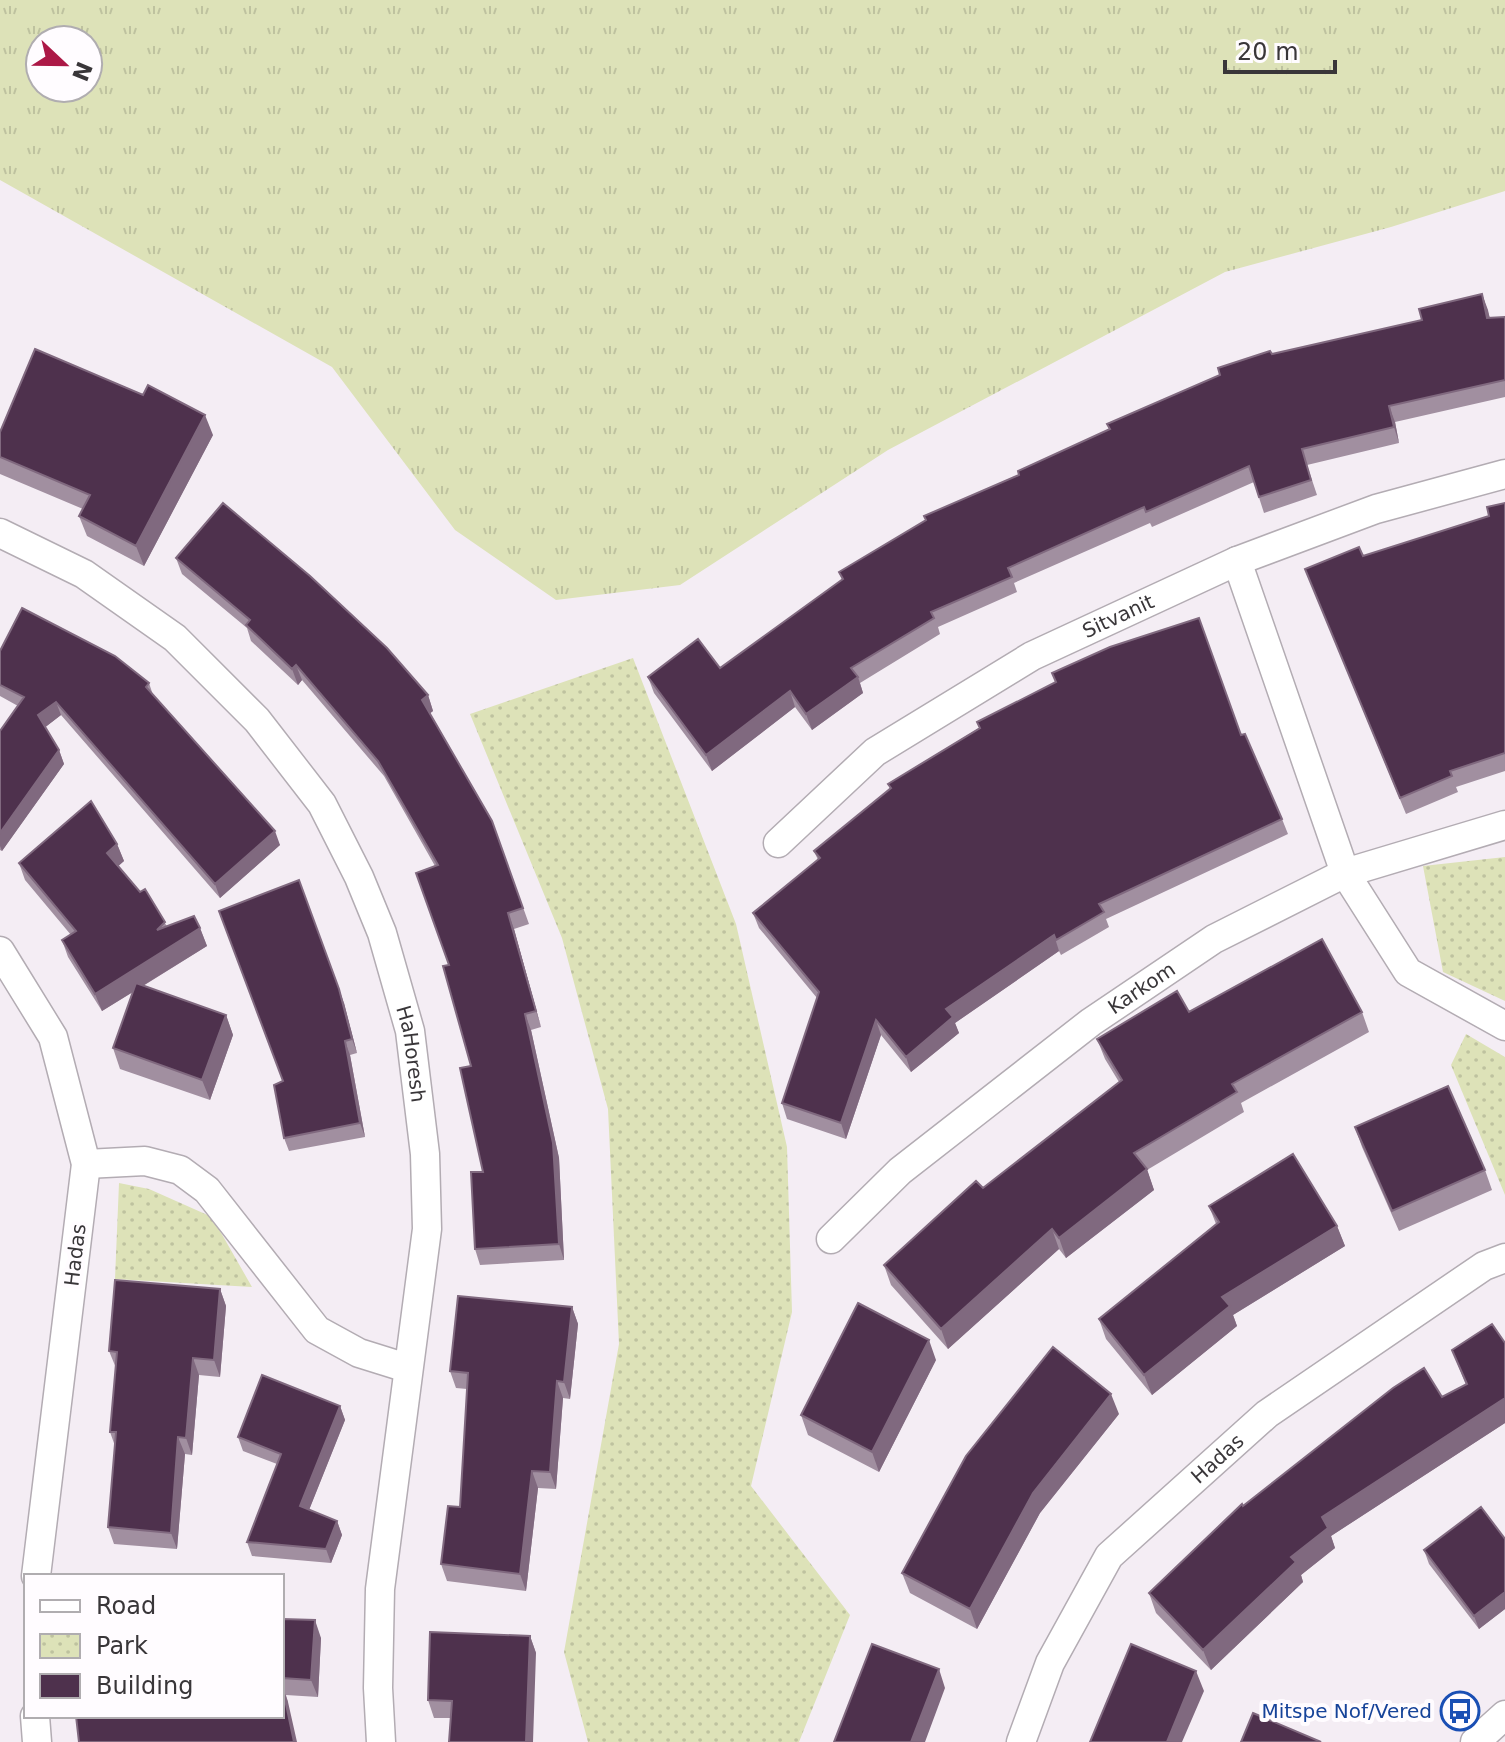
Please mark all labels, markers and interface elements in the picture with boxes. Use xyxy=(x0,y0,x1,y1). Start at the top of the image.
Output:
north arrow xyxy=(24,24,104,104)
scale bar xyxy=(1225,24,1335,74)
text: 20 m xyxy=(1237,38,1299,66)
text: N xyxy=(67,58,97,85)
street label: Sitvanit xyxy=(1079,589,1158,643)
street label: Karkom xyxy=(1103,957,1180,1019)
street label: HaHoresh xyxy=(391,1003,431,1104)
street label: Hadas xyxy=(59,1222,91,1288)
street label: Hadas xyxy=(1186,1429,1249,1489)
legend xyxy=(24,1574,284,1718)
text: Road xyxy=(96,1592,156,1620)
text: Park xyxy=(96,1632,148,1660)
text: Building xyxy=(96,1672,193,1700)
bus stop icon: Mitspe Nof/Vered xyxy=(1439,1690,1481,1732)
place label: Mitspe Nof/Vered xyxy=(1261,1699,1432,1723)

